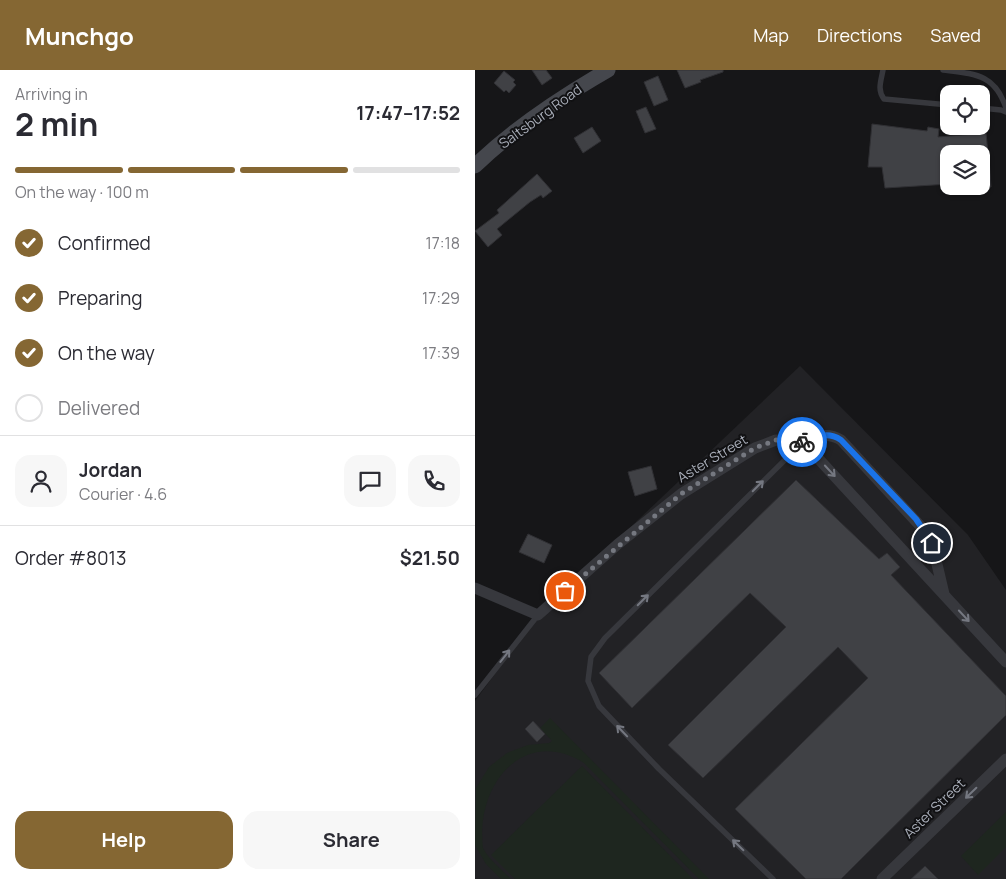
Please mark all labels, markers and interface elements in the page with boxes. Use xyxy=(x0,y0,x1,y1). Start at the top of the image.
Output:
text: Munchgo xyxy=(25,19,134,52)
text: Map xyxy=(753,23,789,47)
text: Directions xyxy=(817,23,902,47)
text: Saved xyxy=(930,23,981,47)
street label: Saltsburg Road xyxy=(495,79,585,153)
text: Arriving in xyxy=(15,83,88,105)
map controls xyxy=(940,85,990,195)
button: locate xyxy=(940,85,990,135)
text: 17:47–17:52 xyxy=(356,100,460,126)
text: 2 min xyxy=(15,102,98,146)
button: layers xyxy=(940,145,990,195)
text: On the way · 100 m xyxy=(15,181,149,203)
icon: check xyxy=(15,229,43,257)
text: Confirmed xyxy=(58,230,151,256)
text: 17:18 xyxy=(425,232,460,254)
icon: check xyxy=(15,284,43,312)
text: Preparing xyxy=(58,285,143,311)
text: 17:29 xyxy=(422,287,460,309)
icon: check xyxy=(15,339,43,367)
text: On the way xyxy=(58,340,155,366)
text: 17:39 xyxy=(422,342,460,364)
text: Delivered xyxy=(58,395,140,421)
courier xyxy=(777,417,827,467)
icon: bike xyxy=(788,428,816,456)
street label: Aster Street xyxy=(673,429,751,486)
button: person xyxy=(15,455,67,507)
button: chat xyxy=(344,455,396,507)
button: phone xyxy=(408,455,460,507)
text: Jordan xyxy=(79,457,142,483)
one-way arrow xyxy=(824,465,836,478)
one-way arrow xyxy=(752,480,765,492)
text: Courier · 4.6 xyxy=(79,483,167,505)
pin xyxy=(911,522,953,564)
icon: home xyxy=(918,529,946,557)
text: Order #8013 xyxy=(15,545,126,571)
text: $21.50 xyxy=(400,545,460,571)
pin xyxy=(544,570,586,612)
icon: bag xyxy=(551,577,579,605)
one-way arrow xyxy=(637,594,649,607)
one-way arrow xyxy=(958,610,970,623)
one-way arrow xyxy=(500,650,511,663)
one-way arrow xyxy=(616,724,628,737)
street label: Aster Street xyxy=(899,774,969,842)
one-way arrow xyxy=(965,787,977,799)
button: Help xyxy=(15,811,233,869)
button: Share xyxy=(243,811,460,869)
one-way arrow xyxy=(731,839,744,851)

